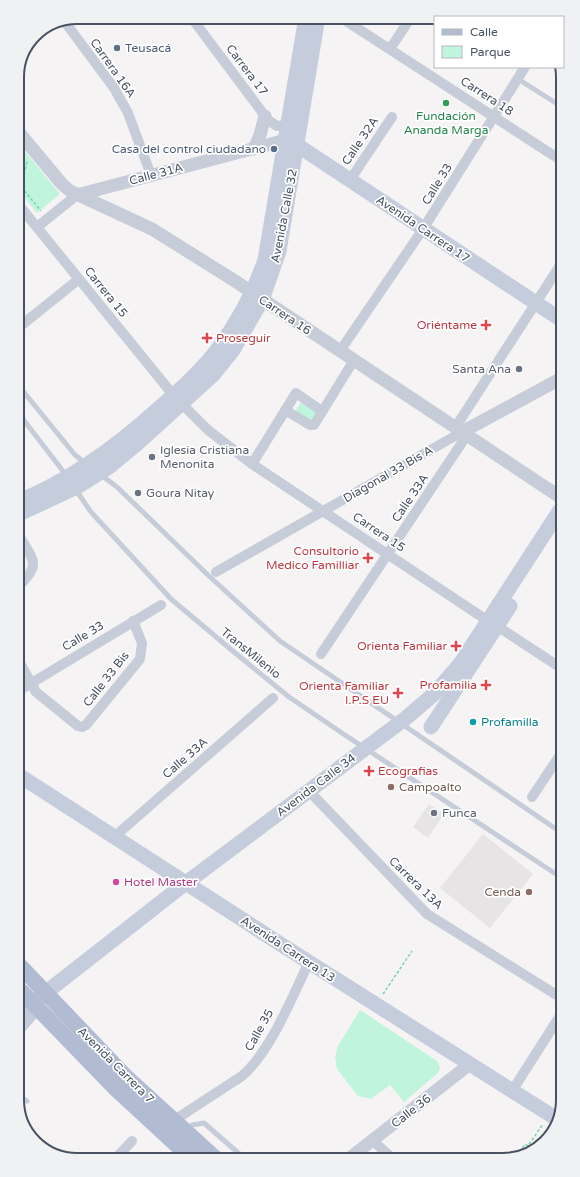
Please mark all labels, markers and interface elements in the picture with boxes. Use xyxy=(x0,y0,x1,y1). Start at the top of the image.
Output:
legend xyxy=(434,16,564,68)
text: Calle xyxy=(470,25,498,39)
street label: Carrera 16A xyxy=(87,36,139,100)
place label: Teusacá xyxy=(125,41,171,55)
street label: Carrera 17 xyxy=(223,42,271,98)
marker: Teusacá xyxy=(112,43,122,53)
text: Parque xyxy=(470,45,511,59)
street label: Carrera 18 xyxy=(458,74,516,118)
marker: Fundación Ananda Marga xyxy=(441,98,451,108)
place label: Fundación Ananda Marga xyxy=(404,109,488,137)
street label: Calle 32A xyxy=(339,114,381,168)
place label: Casa del control ciudadano xyxy=(112,142,266,156)
marker: Casa del control ciudadano xyxy=(269,144,279,154)
street label: Calle 31A xyxy=(128,160,184,188)
street label: Calle 33 xyxy=(419,161,455,207)
street label: Avenida Calle 32 xyxy=(268,168,300,264)
street label: Avenida Carrera 17 xyxy=(374,193,472,265)
street label: Carrera 15 xyxy=(82,264,130,320)
street label: Carrera 16 xyxy=(256,292,314,338)
place label: Oriéntame xyxy=(417,318,477,332)
marker: Oriéntame xyxy=(480,319,492,331)
place label: Proseguir xyxy=(216,331,271,345)
marker: Proseguir xyxy=(201,332,213,344)
place label: Santa Ana xyxy=(452,362,511,376)
marker: Santa Ana xyxy=(514,364,524,374)
place label: Iglesia Cristiana Menonita xyxy=(160,443,249,471)
street label: Diagonal 33 Bis A xyxy=(341,443,435,505)
marker: Iglesia Cristiana Menonita xyxy=(147,452,157,462)
street label: Calle 33A xyxy=(389,471,431,525)
place label: Goura Nitay xyxy=(146,486,215,500)
marker: Goura Nitay xyxy=(133,488,143,498)
street label: Carrera 15 xyxy=(350,509,408,555)
place label: Consultorio Medico Familliar xyxy=(266,544,359,572)
marker: Consultorio Medico Familliar xyxy=(362,552,374,564)
street label: Calle 33 xyxy=(60,618,106,654)
street label: TransMilenio xyxy=(218,625,284,681)
place label: Orienta Familiar xyxy=(357,639,447,653)
marker: Orienta Familiar xyxy=(450,640,462,652)
street label: Calle 33 Bis xyxy=(80,648,132,709)
place label: Profamilia xyxy=(420,678,477,692)
place label: Orienta Familiar I.P.S EU xyxy=(299,679,389,707)
marker: Profamilia xyxy=(480,679,492,691)
marker: Orienta Familiar I.P.S EU xyxy=(392,687,404,699)
place label: Profamilla xyxy=(481,715,538,729)
marker: Profamilla xyxy=(468,717,478,727)
street label: Calle 33A xyxy=(160,735,210,781)
street label: Avenida Calle 34 xyxy=(274,750,359,819)
place label: Ecografias xyxy=(378,764,438,778)
marker: Ecografias xyxy=(363,765,375,777)
place label: Campoalto xyxy=(399,780,462,794)
marker: Campoalto xyxy=(386,782,396,792)
place label: Funca xyxy=(442,806,477,820)
marker: Funca xyxy=(429,808,439,818)
street label: Carrera 13A xyxy=(386,854,446,912)
place label: Hotel Master xyxy=(124,875,198,889)
marker: Hotel Master xyxy=(111,877,121,887)
place label: Cenda xyxy=(484,885,521,899)
marker: Cenda xyxy=(524,887,534,897)
street label: Avenida Carrera 13 xyxy=(238,913,338,985)
street label: Calle 35 xyxy=(242,1006,276,1054)
street label: Avenida Carrera 7 xyxy=(75,1024,157,1106)
street label: Calle 36 xyxy=(389,1091,433,1131)

